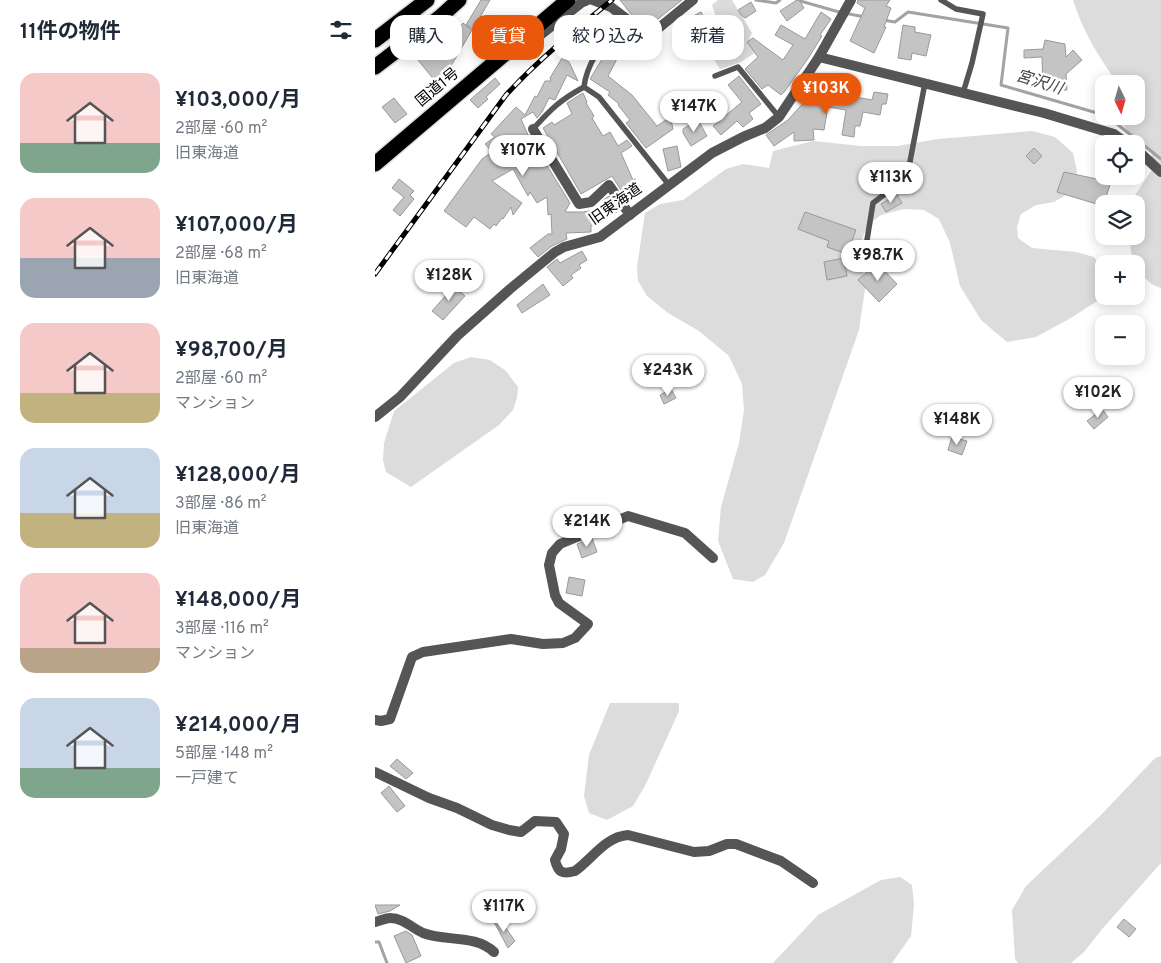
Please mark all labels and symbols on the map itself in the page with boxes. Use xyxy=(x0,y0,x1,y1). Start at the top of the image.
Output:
street label: 国道1号 xyxy=(413,64,463,112)
water label: 宮沢川 xyxy=(1013,66,1067,100)
pin: ¥103K xyxy=(791,72,861,115)
north arrow xyxy=(1095,75,1145,125)
pin: ¥147K xyxy=(659,90,729,133)
pin: ¥107K xyxy=(488,134,558,177)
pin: ¥113K xyxy=(856,162,926,204)
street label: 旧東海道 xyxy=(586,180,646,230)
pin: ¥98.7K xyxy=(837,240,919,282)
pin: ¥128K xyxy=(414,260,484,302)
pin: ¥243K xyxy=(633,354,703,397)
pin: ¥102K xyxy=(1063,376,1133,419)
pin: ¥148K xyxy=(922,404,992,446)
pin: ¥214K xyxy=(552,506,622,548)
pin: ¥117K xyxy=(469,890,539,933)

